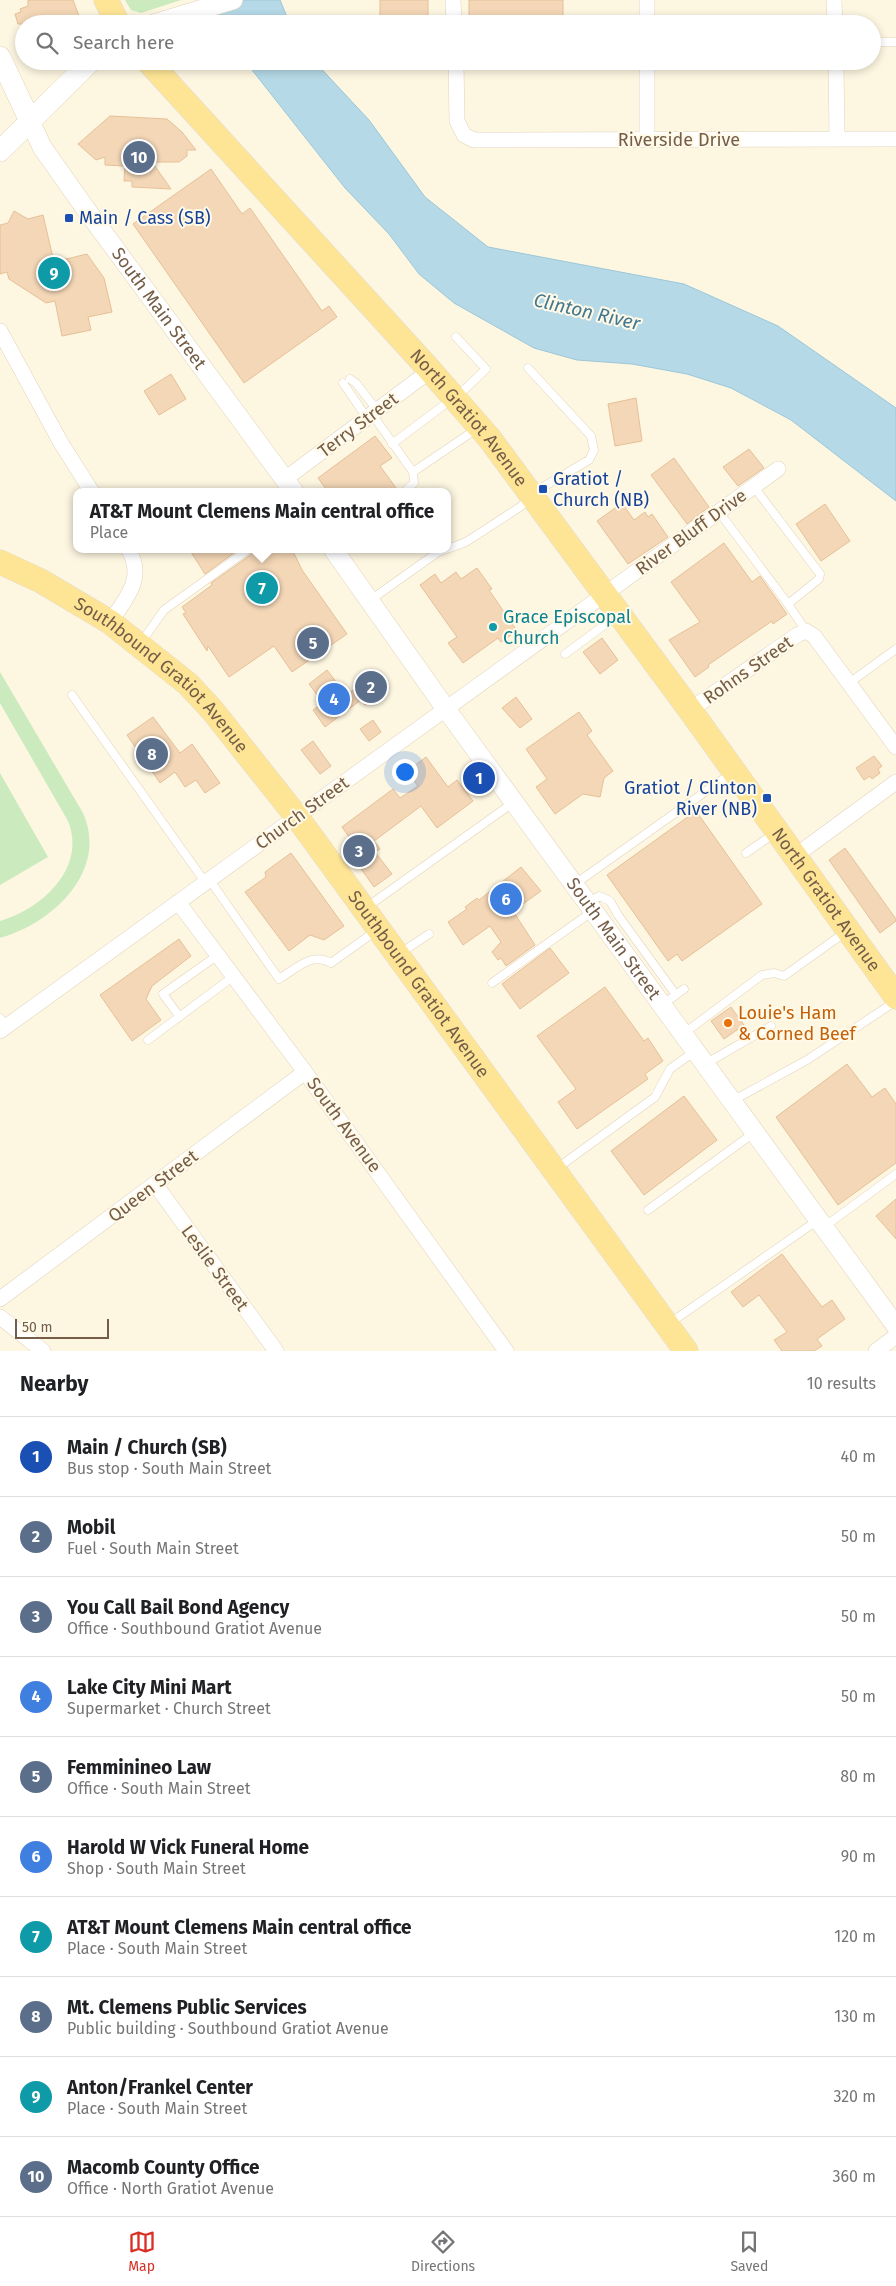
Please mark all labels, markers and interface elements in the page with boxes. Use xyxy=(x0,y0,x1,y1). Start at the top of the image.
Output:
search box xyxy=(15,15,881,70)
icon: search xyxy=(33,29,61,57)
text: Search here xyxy=(73,31,174,54)
street label: Riverside Drive xyxy=(618,129,740,151)
pin: 10 xyxy=(123,138,155,176)
place label: Main / Cass (SB) xyxy=(79,207,211,229)
marker: Main / Cass (SB) xyxy=(63,212,75,224)
street label: South Main Street xyxy=(107,243,211,374)
pin: 9 xyxy=(38,254,70,292)
water label: Clinton River xyxy=(532,288,643,335)
street label: North Gratiot Avenue xyxy=(405,345,532,491)
street label: Terry Street xyxy=(314,387,403,462)
place label: Gratiot / Church (NB) xyxy=(553,468,649,511)
marker: Gratiot / Church (NB) xyxy=(537,483,549,495)
street label: River Bluff Drive xyxy=(631,484,751,580)
popup xyxy=(73,488,451,553)
text: AT&T Mount Clemens Main central office xyxy=(90,500,434,523)
text: Place xyxy=(90,523,128,542)
pin: 7 xyxy=(246,569,278,607)
street label: Southbound Gratiot Avenue xyxy=(70,592,253,757)
place label: Grace Episcopal Church xyxy=(503,606,631,649)
marker: Grace Episcopal Church xyxy=(487,621,499,633)
pin: 5 xyxy=(297,624,329,662)
street label: Rohns Street xyxy=(699,631,797,709)
pin: 2 xyxy=(355,668,387,706)
pin: 4 xyxy=(318,680,350,718)
pin: 8 xyxy=(136,735,168,773)
your location xyxy=(392,759,418,785)
pin: 1 xyxy=(463,759,495,797)
street label: Church Street xyxy=(251,771,353,854)
place label: Gratiot / Clinton River (NB) xyxy=(624,777,757,820)
marker: Gratiot / Clinton River (NB) xyxy=(761,792,773,804)
street label: North Gratiot Avenue xyxy=(767,823,885,976)
pin: 3 xyxy=(343,832,375,870)
street label: South Main Street xyxy=(562,873,666,1004)
pin: 6 xyxy=(490,880,522,918)
street label: Southbound Gratiot Avenue xyxy=(343,886,494,1082)
place label: Louie's Ham & Corned Beef xyxy=(738,1002,858,1045)
marker: Louie's Ham & Corned Beef xyxy=(722,1017,734,1029)
street label: South Avenue xyxy=(302,1073,386,1177)
street label: Queen Street xyxy=(104,1145,203,1227)
street label: Leslie Street xyxy=(177,1221,254,1316)
scale bar xyxy=(15,1316,109,1339)
text: 50 m xyxy=(22,1319,53,1336)
text: Nearby xyxy=(20,1371,88,1397)
text: 10 results xyxy=(807,1374,876,1393)
text: Main / Church (SB) xyxy=(67,1436,227,1459)
text: 1 xyxy=(32,1447,40,1466)
text: 40 m xyxy=(841,1447,876,1466)
text: Bus stop · South Main Street xyxy=(67,1459,271,1478)
text: Mobil xyxy=(67,1516,115,1539)
text: 2 xyxy=(32,1527,40,1546)
text: 50 m xyxy=(841,1527,876,1546)
text: Fuel · South Main Street xyxy=(67,1539,239,1558)
text: You Call Bail Bond Agency xyxy=(67,1596,289,1619)
text: 3 xyxy=(32,1607,40,1626)
text: 50 m xyxy=(841,1607,876,1626)
text: Office · Southbound Gratiot Avenue xyxy=(67,1619,322,1638)
text: Lake City Mini Mart xyxy=(67,1676,231,1699)
text: 4 xyxy=(31,1687,41,1706)
text: 50 m xyxy=(841,1687,876,1706)
text: Supermarket · Church Street xyxy=(67,1699,271,1718)
text: Femminineo Law xyxy=(67,1756,211,1779)
text: 5 xyxy=(32,1767,40,1786)
text: 80 m xyxy=(840,1767,876,1786)
text: Office · South Main Street xyxy=(67,1779,250,1798)
text: Harold W Vick Funeral Home xyxy=(67,1836,309,1859)
text: 6 xyxy=(31,1847,41,1866)
text: 90 m xyxy=(841,1847,876,1866)
text: Shop · South Main Street xyxy=(67,1859,246,1878)
text: AT&T Mount Clemens Main central office xyxy=(67,1916,412,1939)
text: 7 xyxy=(32,1927,40,1946)
text: 120 m xyxy=(834,1927,876,1946)
text: Place · South Main Street xyxy=(67,1939,247,1958)
text: Mt. Clemens Public Services xyxy=(67,1996,307,2019)
text: 8 xyxy=(31,2007,41,2026)
text: 130 m xyxy=(834,2007,876,2026)
text: Public building · Southbound Gratiot Avenue xyxy=(67,2019,389,2038)
text: Anton/Frankel Center xyxy=(67,2076,253,2099)
text: 9 xyxy=(32,2087,40,2106)
text: 320 m xyxy=(833,2087,876,2106)
text: Place · South Main Street xyxy=(67,2099,247,2118)
text: Macomb County Office xyxy=(67,2156,260,2179)
text: 10 xyxy=(28,2167,44,2186)
text: 360 m xyxy=(833,2167,876,2186)
text: Office · North Gratiot Avenue xyxy=(67,2179,274,2198)
tab: Map xyxy=(128,2228,156,2275)
tab: Directions xyxy=(411,2228,475,2275)
tab: Saved xyxy=(730,2228,768,2275)

